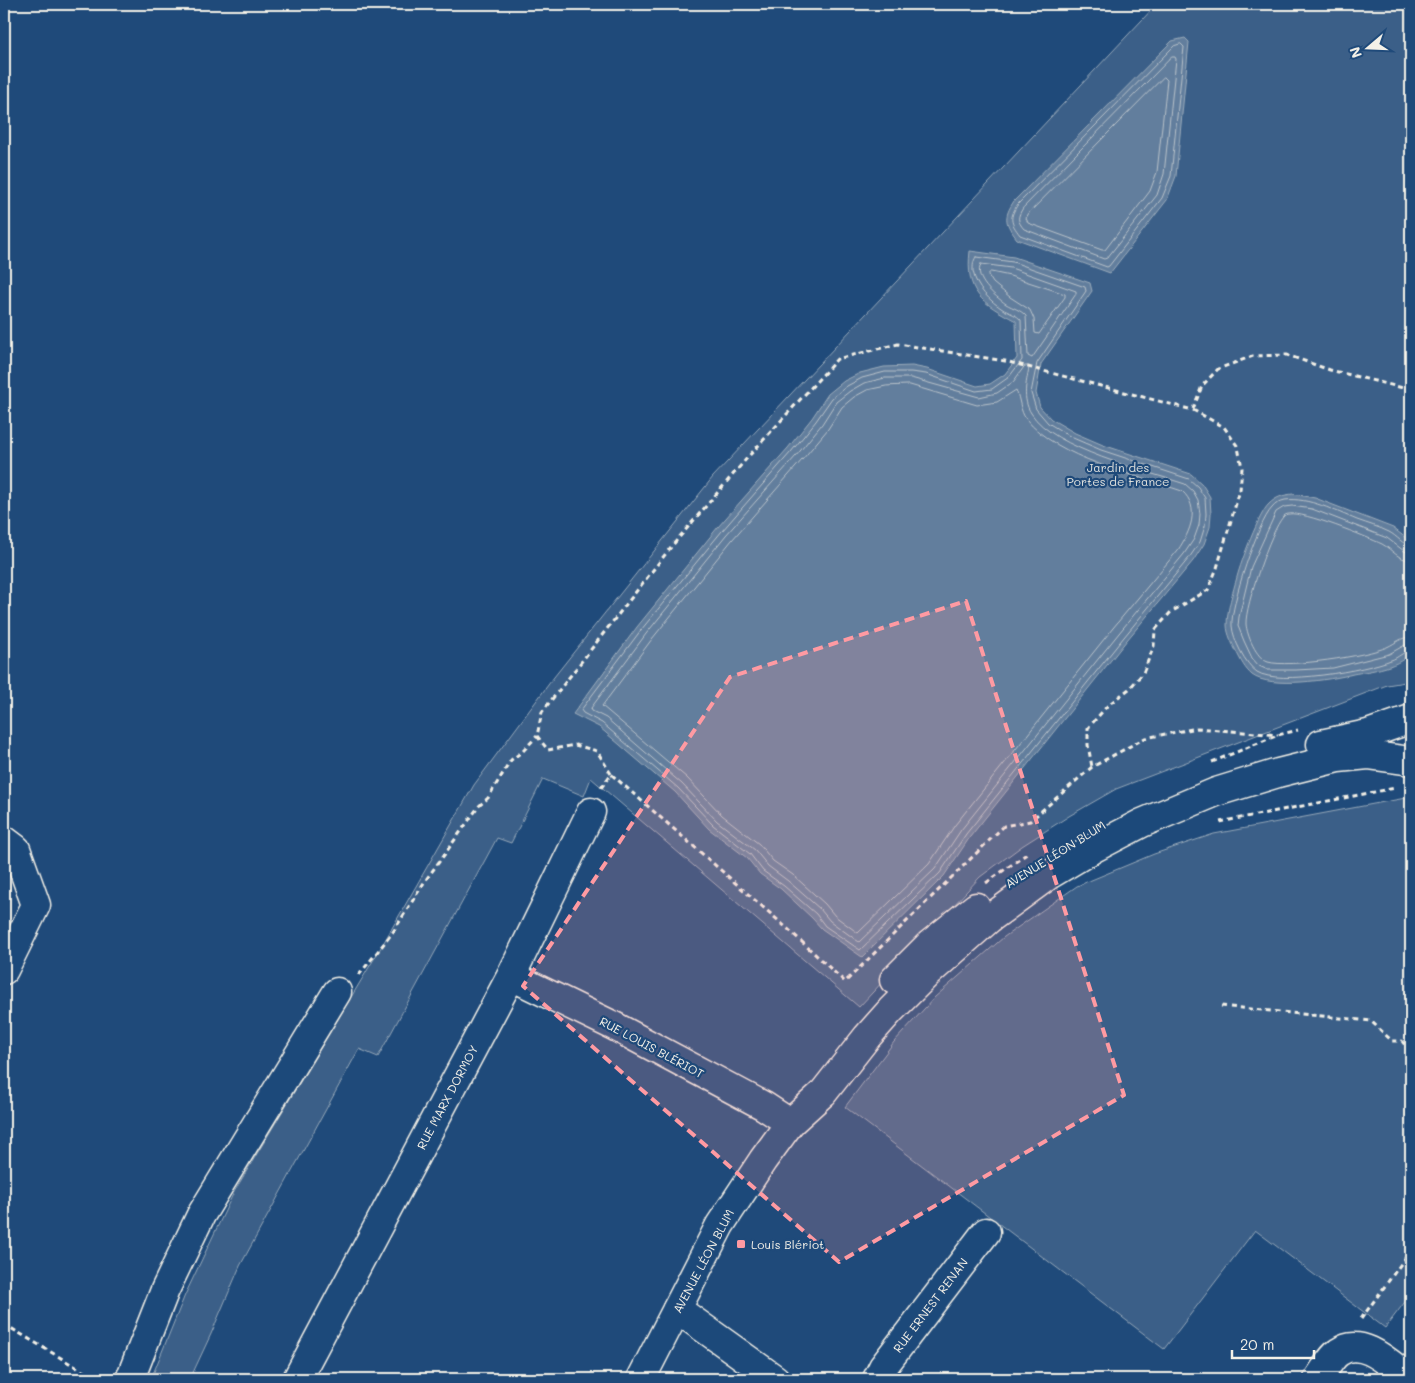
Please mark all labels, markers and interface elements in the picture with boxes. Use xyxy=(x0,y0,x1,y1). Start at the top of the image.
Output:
north arrow xyxy=(1342,22,1392,72)
text: N xyxy=(1345,44,1366,61)
park label: Jardin des Portes de France xyxy=(1066,459,1170,489)
street label: AVENUE LÉON BLUM xyxy=(1002,817,1108,891)
street label: RUE LOUIS BLÉRIOT xyxy=(597,1013,707,1081)
street label: RUE MARX DORMOY xyxy=(413,1042,481,1152)
street label: AVENUE LÉON BLUM xyxy=(669,1206,737,1316)
place label: Louis Blériot xyxy=(751,1236,824,1252)
marker: Louis Blériot xyxy=(735,1238,747,1250)
street label: RUE ERNEST RENAN xyxy=(889,1254,971,1356)
scale bar xyxy=(1232,1328,1315,1360)
text: 20 m xyxy=(1240,1334,1274,1354)

